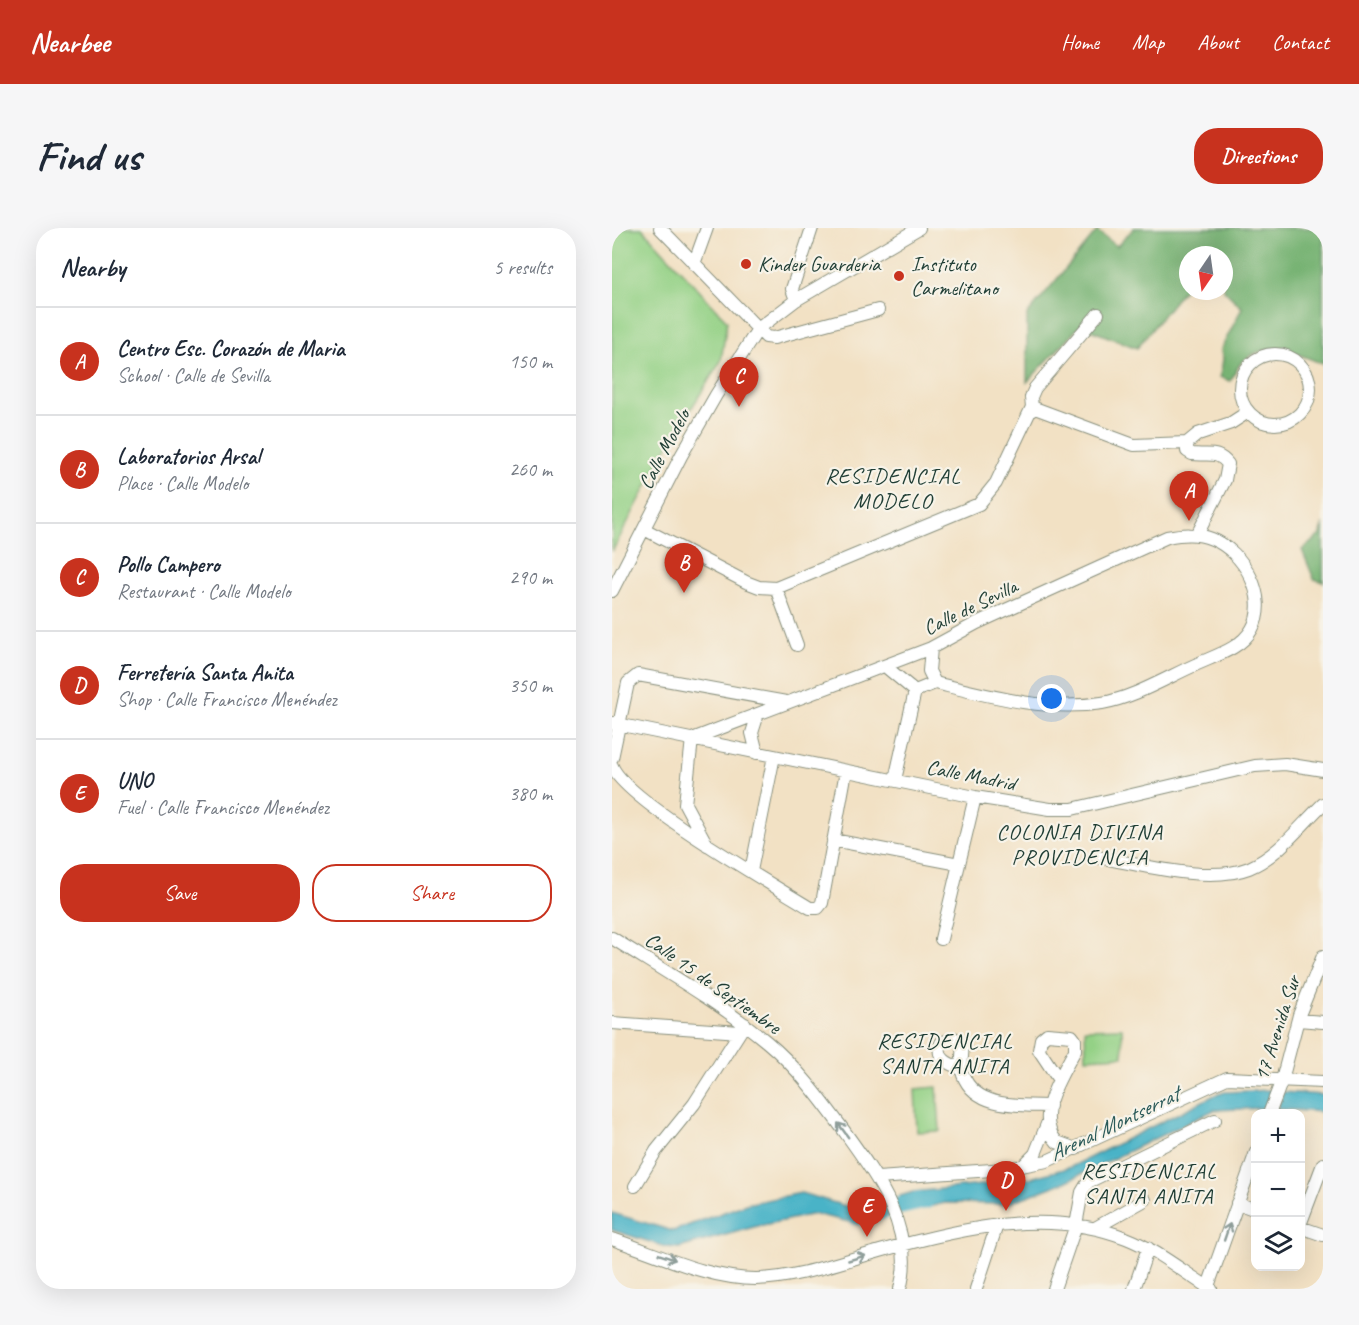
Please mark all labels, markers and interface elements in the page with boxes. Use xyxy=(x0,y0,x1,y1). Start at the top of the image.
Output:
text: Nearbee xyxy=(30,25,110,60)
text: Home xyxy=(1061,29,1099,55)
text: Map xyxy=(1132,29,1164,55)
text: About xyxy=(1197,29,1239,55)
text: Contact xyxy=(1272,29,1329,55)
button: Directions xyxy=(1194,128,1323,184)
text: Find us xyxy=(36,130,141,183)
north arrow xyxy=(1179,246,1233,300)
text: Nearby xyxy=(60,251,125,284)
place label: Kinder Guarderia xyxy=(758,251,882,277)
place label: Instituto Carmelitano xyxy=(911,251,1000,301)
text: 5 results xyxy=(493,255,552,280)
marker: Kinder Guarderia xyxy=(739,257,753,271)
marker: Instituto Carmelitano xyxy=(892,269,906,283)
text: Centro Esc. Corazón de Maria xyxy=(117,335,345,363)
text: A xyxy=(74,349,85,374)
text: 150 m xyxy=(509,349,552,374)
pin: C xyxy=(720,358,758,407)
text: School · Calle de Sevilla xyxy=(117,363,270,388)
street label: Calle Modelo xyxy=(632,402,697,493)
text: Laboratorios Arsal xyxy=(117,443,260,471)
text: B xyxy=(74,457,85,482)
text: 260 m xyxy=(509,457,552,482)
district label: RESIDENCIAL MODELO xyxy=(825,462,961,515)
text: Place · Calle Modelo xyxy=(117,471,248,496)
pin: A xyxy=(1170,472,1208,521)
pin: B xyxy=(664,544,704,593)
text: Pollo Campero xyxy=(117,551,220,579)
text: C xyxy=(75,565,84,590)
text: 290 m xyxy=(509,565,552,590)
street label: Calle de Sevilla xyxy=(919,572,1023,641)
text: Restaurant · Calle Modelo xyxy=(117,579,291,604)
text: Ferretería Santa Anita xyxy=(117,659,293,687)
text: D xyxy=(74,673,85,698)
text: 350 m xyxy=(509,673,552,698)
your location xyxy=(1037,684,1066,713)
text: Shop · Calle Francisco Menéndez xyxy=(117,687,337,712)
street label: Calle Madrid xyxy=(924,754,1021,797)
text: UNO xyxy=(117,767,152,795)
text: E xyxy=(74,781,85,806)
text: 380 m xyxy=(509,781,552,806)
text: Fuel · Calle Francisco Menéndez xyxy=(117,795,329,820)
district label: COLONIA DIVINA PROVIDENCIA xyxy=(997,818,1163,871)
button: Save xyxy=(60,864,300,922)
button: Share xyxy=(312,864,552,922)
street label: Calle 15 de Septiembre xyxy=(640,926,787,1040)
street label: 17 Avenida Sur xyxy=(1248,970,1307,1084)
district label: RESIDENCIAL SANTA ANITA xyxy=(877,1027,1013,1080)
water label: Arenal Montserrat xyxy=(1044,1078,1189,1167)
map controls xyxy=(1251,1109,1305,1271)
button: + xyxy=(1251,1109,1305,1163)
one-way arrow xyxy=(837,1123,850,1139)
district label: RESIDENCIAL SANTA ANITA xyxy=(1081,1157,1217,1210)
pin: D xyxy=(986,1162,1026,1211)
button: − xyxy=(1251,1163,1305,1217)
pin: E xyxy=(848,1188,886,1237)
button: layers xyxy=(1251,1217,1305,1271)
one-way arrow xyxy=(1223,1223,1234,1241)
one-way arrow xyxy=(847,1252,866,1263)
one-way arrow xyxy=(657,1253,676,1264)

